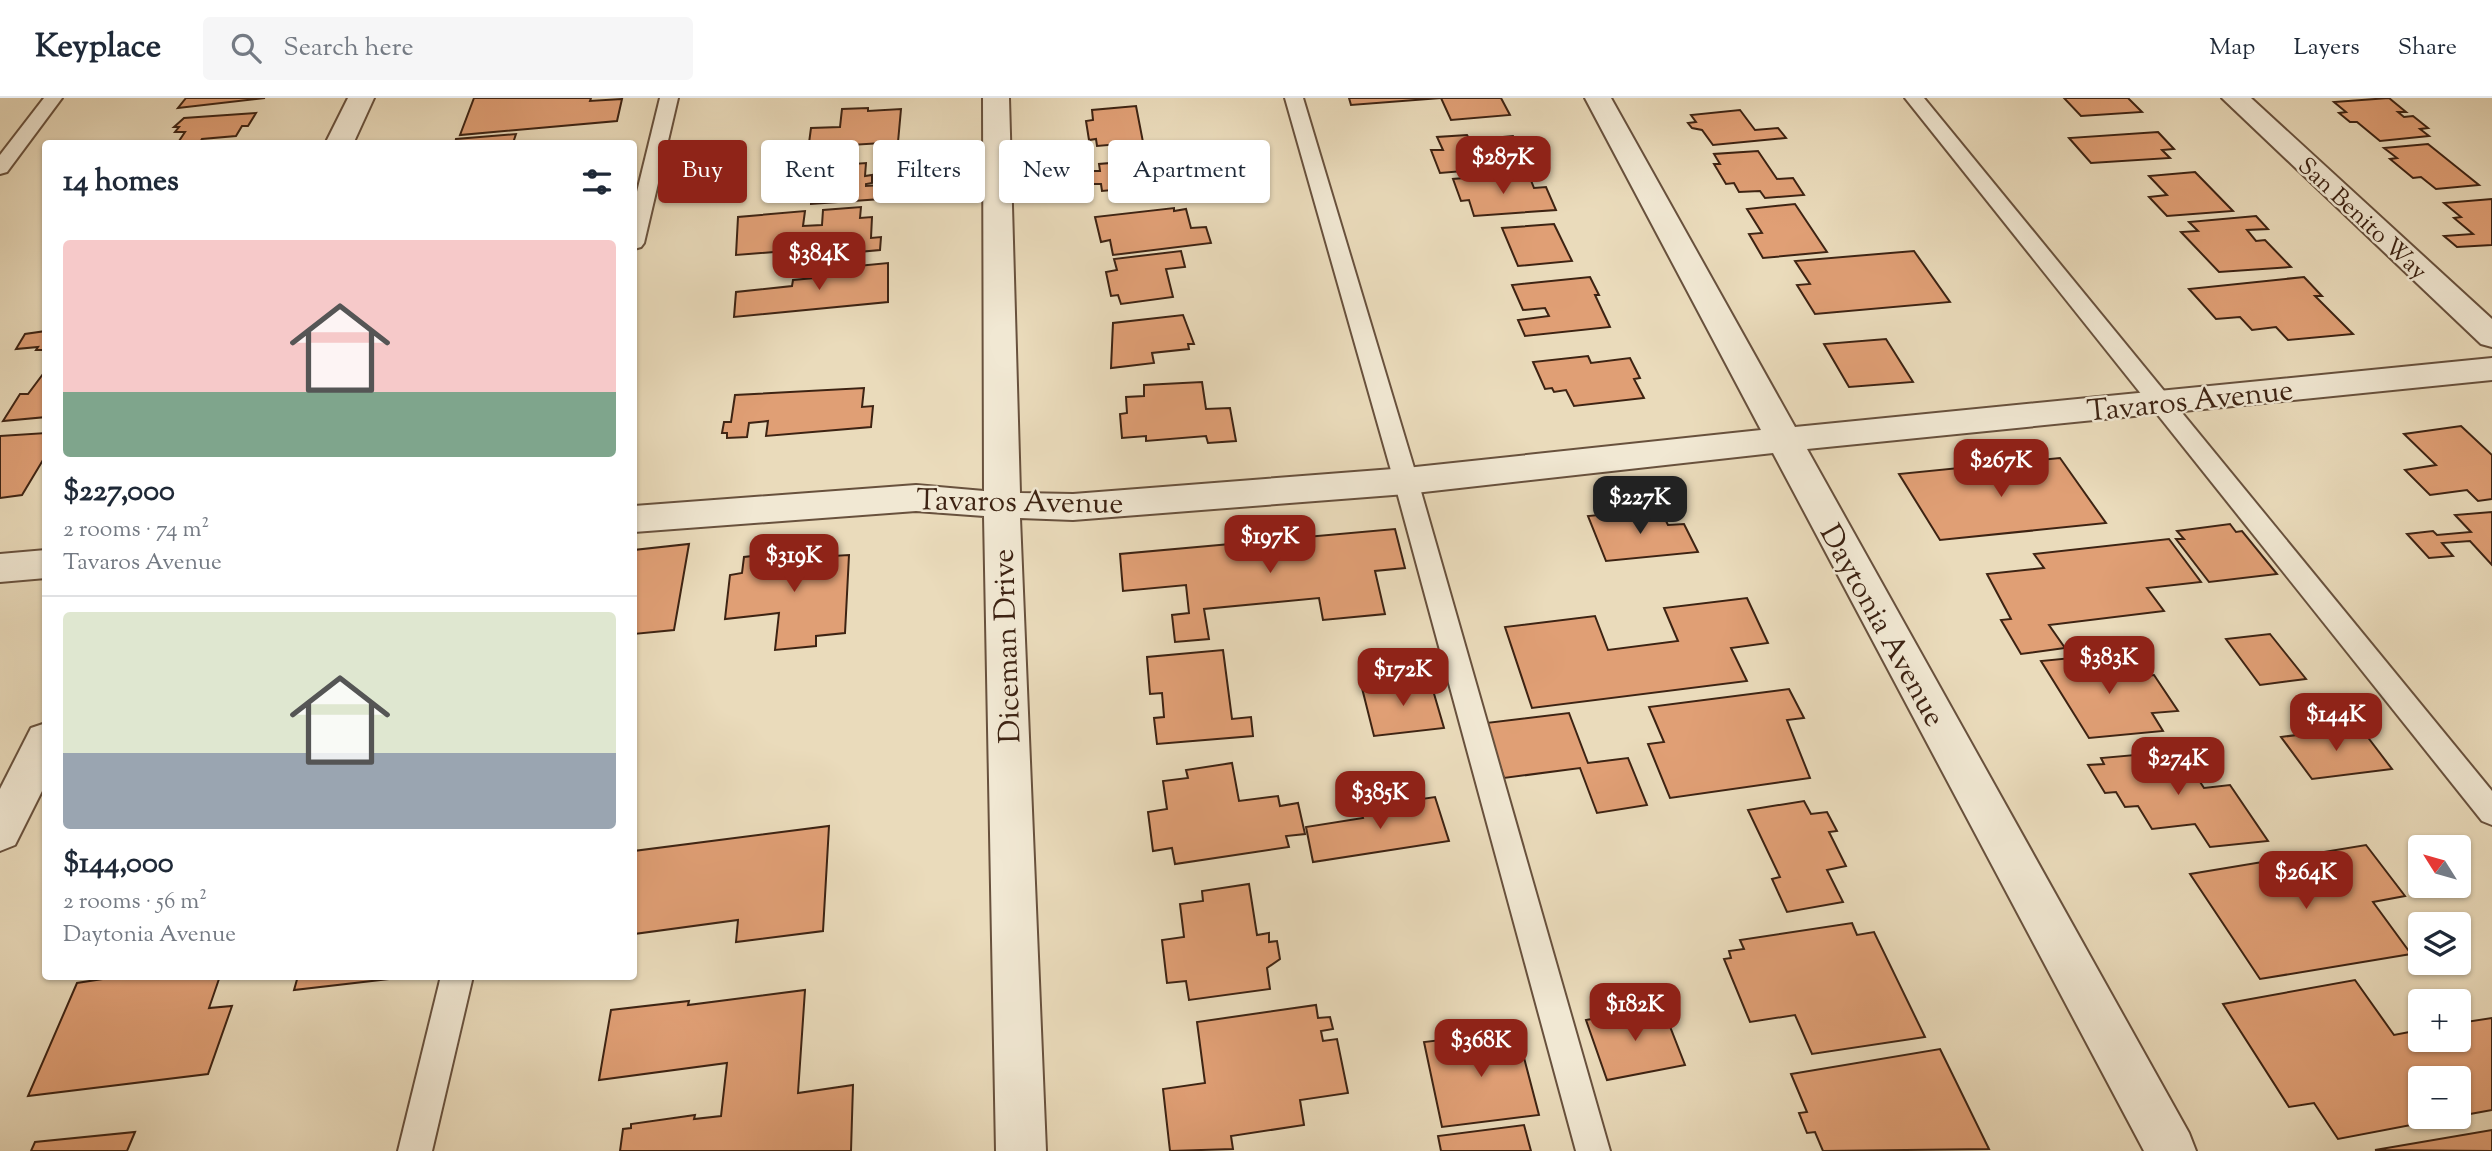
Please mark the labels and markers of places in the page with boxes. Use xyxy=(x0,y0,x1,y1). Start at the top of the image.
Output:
pin: $287K xyxy=(1454,136,1552,196)
pin: $384K xyxy=(770,232,868,292)
pin: $267K xyxy=(1952,440,2050,499)
pin: $227K xyxy=(1591,476,1689,536)
pin: $197K xyxy=(1221,516,1319,575)
pin: $319K xyxy=(745,534,843,594)
pin: $383K xyxy=(2060,636,2158,696)
pin: $172K xyxy=(1354,648,1452,708)
pin: $144K xyxy=(2287,694,2385,753)
pin: $274K xyxy=(2129,738,2227,797)
pin: $385K xyxy=(1331,772,1429,831)
pin: $264K xyxy=(2257,852,2355,911)
pin: $182K xyxy=(1586,984,1684,1043)
pin: $368K xyxy=(1432,1020,1530,1079)

